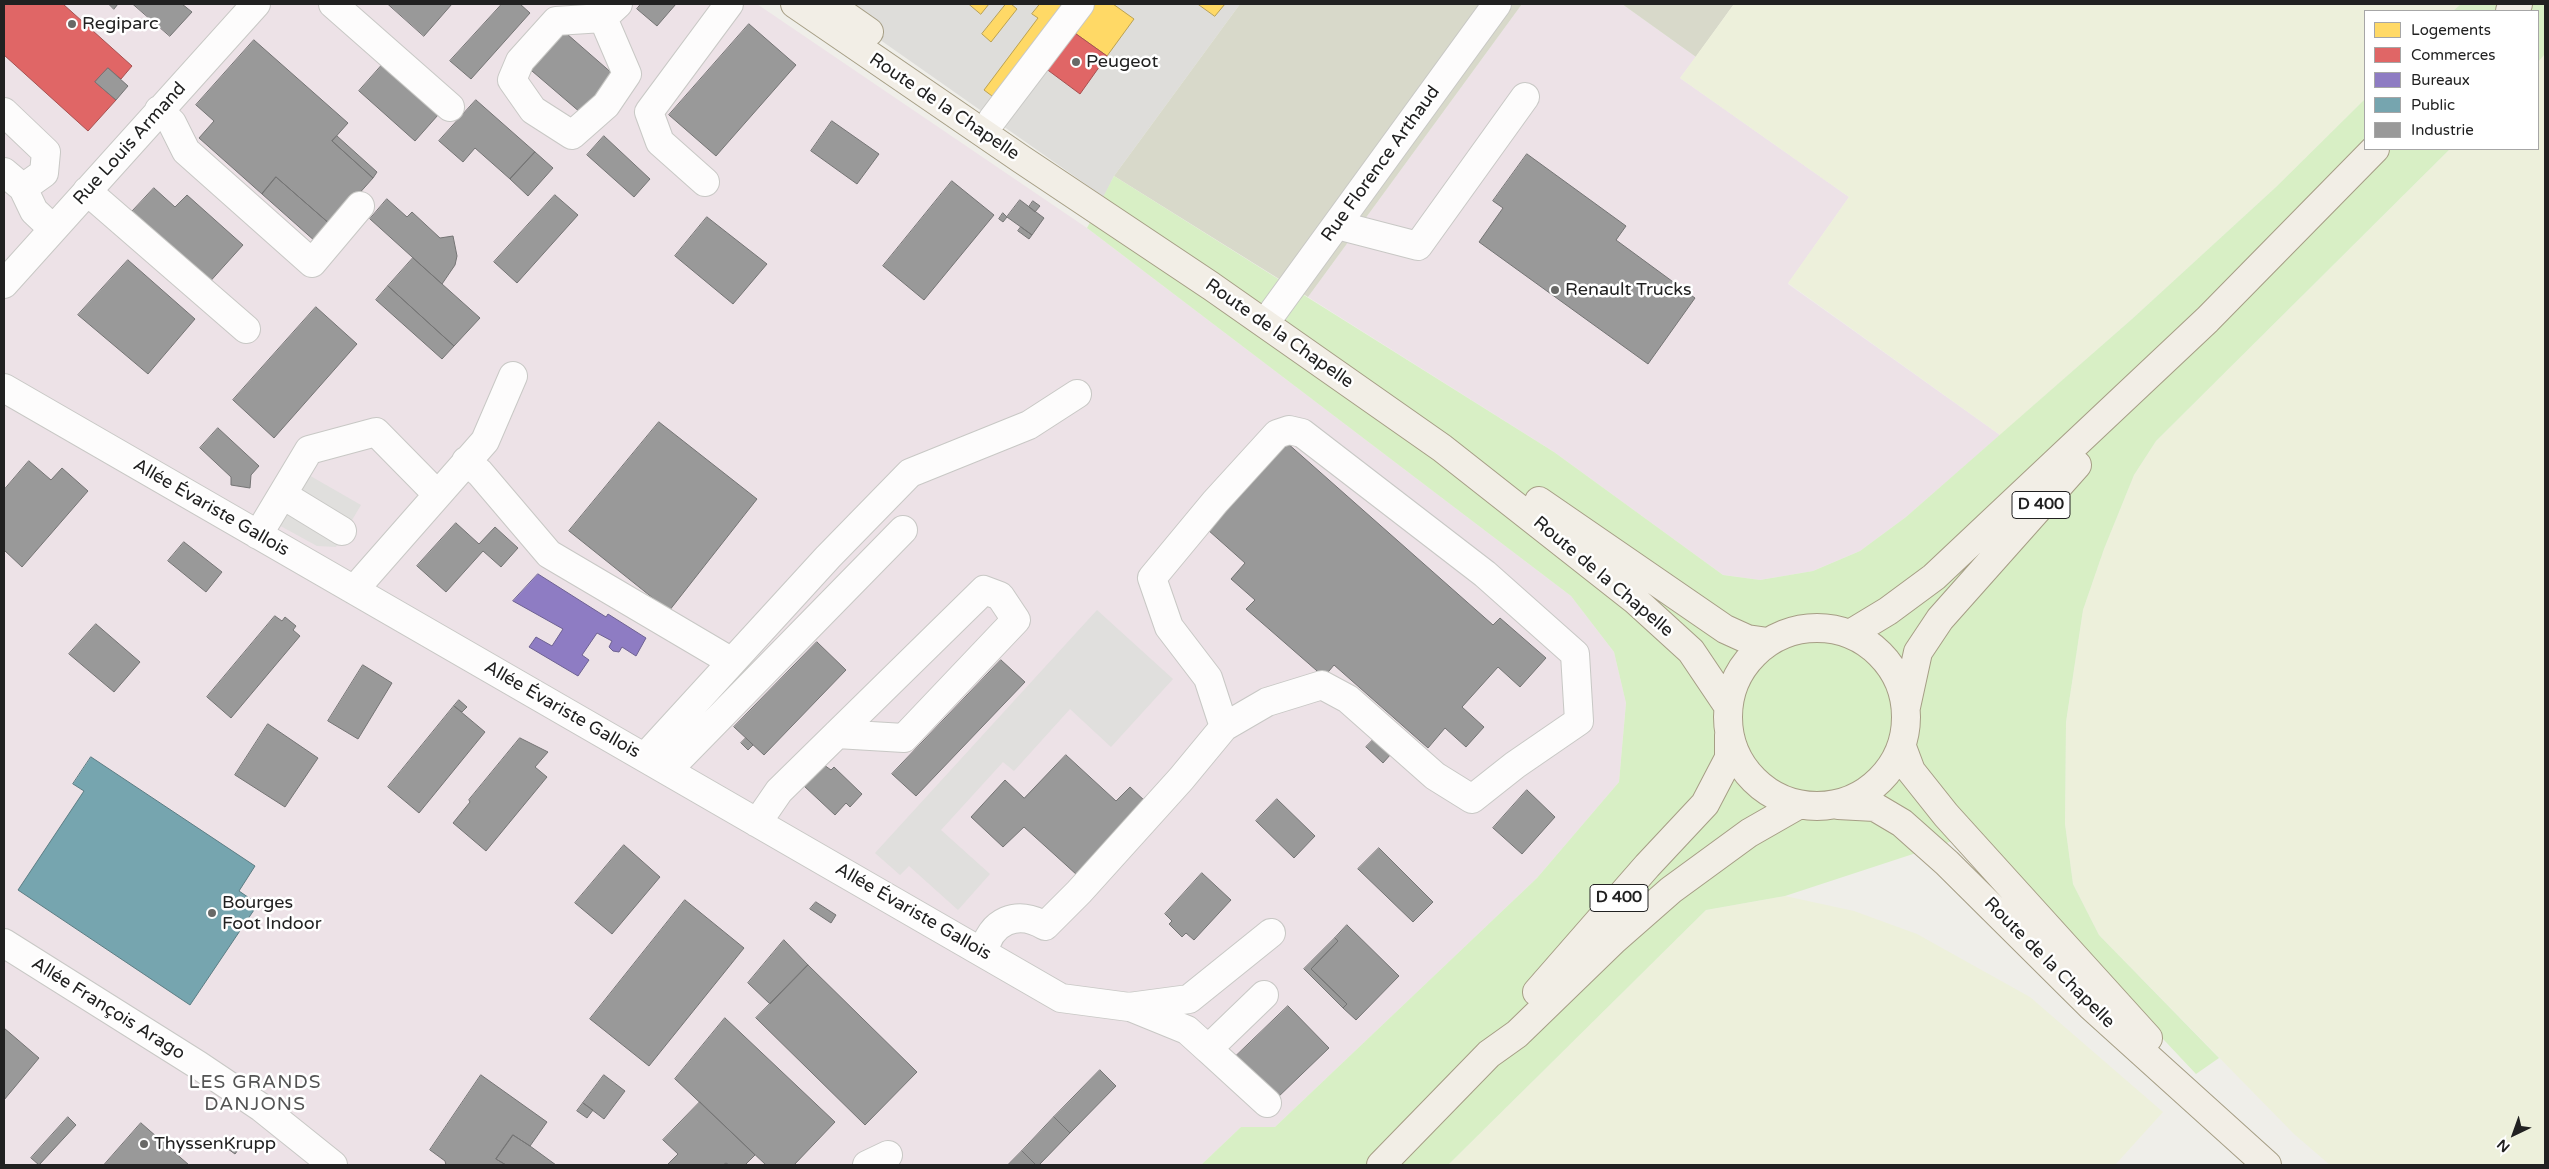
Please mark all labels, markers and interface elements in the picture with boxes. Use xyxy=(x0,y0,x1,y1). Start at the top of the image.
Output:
legend xyxy=(2364,10,2539,150)
place label: Regiparc xyxy=(82,13,159,35)
marker: Regiparc xyxy=(66,18,78,30)
text: Logements xyxy=(2411,21,2491,39)
text: Commerces xyxy=(2411,46,2495,64)
street label: Route de la Chapelle xyxy=(865,49,1023,165)
place label: Peugeot xyxy=(1086,51,1158,73)
marker: Peugeot xyxy=(1070,56,1082,68)
text: Bureaux xyxy=(2411,71,2470,89)
street label: Rue Louis Armand xyxy=(69,78,191,210)
street label: Rue Florence Arthaud xyxy=(1317,82,1445,246)
text: Public xyxy=(2411,96,2455,114)
text: Industrie xyxy=(2411,121,2474,139)
street label: Route de la Chapelle xyxy=(1201,275,1357,393)
place label: Renault Trucks xyxy=(1565,279,1692,301)
marker: Renault Trucks xyxy=(1549,284,1561,296)
street label: Allée Évariste Gallois xyxy=(129,455,293,561)
road number: D 400 xyxy=(2012,492,2070,518)
street label: Route de la Chapelle xyxy=(1529,512,1677,642)
street label: Allée Évariste Gallois xyxy=(480,657,644,763)
street label: Allée Évariste Gallois xyxy=(831,859,995,965)
road number: D 400 xyxy=(1590,884,1648,911)
place label: Bourges Foot Indoor xyxy=(222,892,322,934)
street label: Route de la Chapelle xyxy=(1979,893,2119,1033)
marker: Bourges Foot Indoor xyxy=(206,907,218,919)
street label: Allée François Arago xyxy=(27,953,189,1065)
district label: LES GRANDS DANJONS xyxy=(187,1072,323,1116)
north arrow xyxy=(2489,1109,2539,1159)
place label: ThyssenKrupp xyxy=(154,1133,276,1155)
text: N xyxy=(2494,1135,2513,1156)
marker: ThyssenKrupp xyxy=(138,1138,150,1150)

